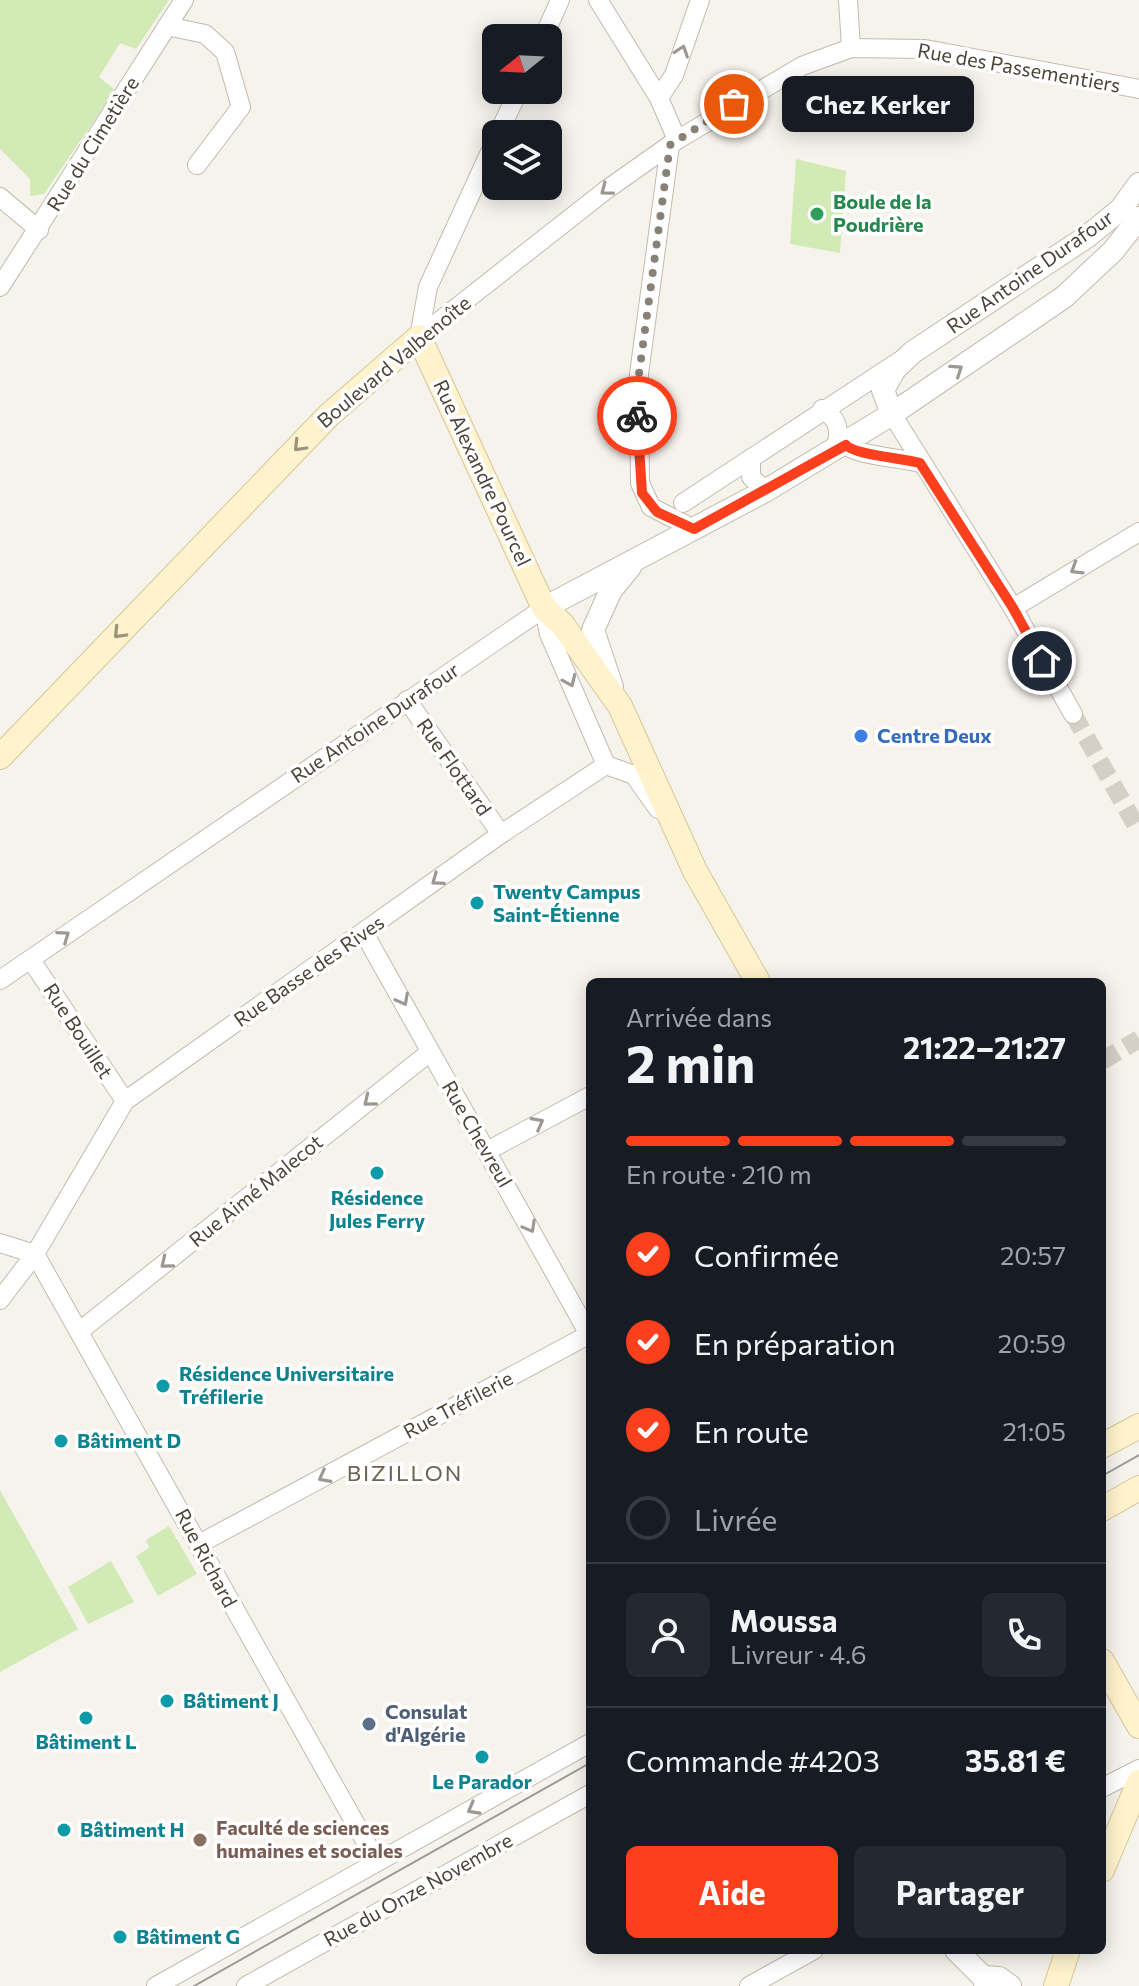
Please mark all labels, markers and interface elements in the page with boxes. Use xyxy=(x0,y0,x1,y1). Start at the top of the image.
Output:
north arrow xyxy=(482,24,562,104)
map controls xyxy=(482,24,562,200)
street label: Rue des Passementiers xyxy=(916,37,1123,97)
one-way arrow xyxy=(673,44,689,58)
pin xyxy=(700,70,768,138)
street label: Rue du Cimetière xyxy=(41,72,143,215)
callout: Chez Kerker xyxy=(782,76,974,132)
icon: bag xyxy=(712,82,756,126)
text: Chez Kerker xyxy=(806,88,951,119)
button: layers xyxy=(482,120,562,200)
one-way arrow xyxy=(600,181,615,195)
place label: Boule de la Poudrière xyxy=(833,189,931,236)
marker: Boule de la Poudrière xyxy=(808,205,826,223)
street label: Rue Antoine Durafour xyxy=(942,205,1117,338)
street label: Boulevard Valbenoîte xyxy=(312,290,475,432)
one-way arrow xyxy=(948,365,962,380)
street label: Rue Alexandre Pourcel xyxy=(429,376,537,570)
courier xyxy=(597,376,677,456)
icon: bike xyxy=(615,394,659,438)
one-way arrow xyxy=(295,436,309,451)
one-way arrow xyxy=(1070,560,1085,575)
one-way arrow xyxy=(114,624,128,638)
pin xyxy=(1008,627,1076,695)
icon: home xyxy=(1020,639,1064,683)
street label: Rue Antoine Durafour xyxy=(286,657,463,787)
one-way arrow xyxy=(560,673,576,688)
street label: Rue Flottard xyxy=(413,713,497,820)
place label: Centre Deux xyxy=(877,723,992,747)
marker: Centre Deux xyxy=(852,727,870,745)
one-way arrow xyxy=(432,870,446,885)
place label: Twenty Campus Saint-Étienne xyxy=(493,879,641,926)
marker: Twenty Campus Saint-Étienne xyxy=(468,894,486,912)
street label: Rue Basse des Rives xyxy=(229,909,388,1031)
one-way arrow xyxy=(56,931,70,946)
street label: Rue Bouillet xyxy=(39,978,119,1083)
one-way arrow xyxy=(393,992,408,1007)
text: Arrivée dans xyxy=(626,1001,772,1032)
text: 21:22–21:27 xyxy=(903,1028,1066,1065)
text: 2 min xyxy=(626,1030,755,1094)
street label: Rue Chevreul xyxy=(438,1076,518,1191)
one-way arrow xyxy=(363,1091,378,1105)
one-way arrow xyxy=(530,1118,545,1133)
street label: Rue Aimé Malecot xyxy=(184,1129,327,1251)
text: En route · 210 m xyxy=(626,1158,812,1189)
marker: Résidence Jules Ferry xyxy=(368,1164,386,1182)
place label: Résidence Jules Ferry xyxy=(329,1185,425,1232)
one-way arrow xyxy=(520,1218,536,1233)
icon: check xyxy=(626,1232,670,1276)
text: Confirmée xyxy=(694,1236,839,1273)
text: 20:57 xyxy=(1000,1239,1066,1270)
one-way arrow xyxy=(161,1253,175,1268)
icon: check xyxy=(626,1320,670,1364)
text: En préparation xyxy=(694,1324,896,1361)
text: 20:59 xyxy=(998,1327,1066,1358)
place label: Résidence Universitaire Tréfilerie xyxy=(179,1361,394,1408)
street label: Rue Tréfilerie xyxy=(399,1365,516,1443)
marker: Résidence Universitaire Tréfilerie xyxy=(154,1377,172,1395)
icon: check xyxy=(626,1408,670,1452)
text: En route xyxy=(694,1412,809,1449)
text: 21:05 xyxy=(1002,1415,1066,1446)
place label: Bâtiment D xyxy=(77,1428,181,1452)
marker: Bâtiment D xyxy=(52,1432,70,1450)
district label: BIZILLON xyxy=(347,1459,463,1486)
one-way arrow xyxy=(318,1467,332,1482)
text: Livrée xyxy=(694,1500,777,1537)
street label: Rue Richard xyxy=(171,1504,243,1611)
button: person xyxy=(626,1593,710,1677)
button: phone xyxy=(982,1593,1066,1677)
text: Moussa xyxy=(730,1601,837,1638)
text: Livreur · 4.6 xyxy=(730,1638,866,1669)
place label: Bâtiment J xyxy=(183,1688,279,1712)
marker: Bâtiment J xyxy=(158,1692,176,1710)
place label: Consulat d'Algérie xyxy=(385,1699,467,1746)
marker: Bâtiment L xyxy=(77,1709,95,1727)
marker: Consulat d'Algérie xyxy=(360,1715,378,1733)
place label: Bâtiment L xyxy=(35,1729,137,1753)
text: Commande #4203 xyxy=(626,1741,880,1778)
text: 35.81 € xyxy=(965,1741,1066,1778)
marker: Le Parador xyxy=(473,1748,491,1766)
place label: Le Parador xyxy=(432,1769,532,1793)
one-way arrow xyxy=(467,1799,482,1815)
place label: Faculté de sciences humaines et sociales xyxy=(216,1815,403,1862)
place label: Bâtiment H xyxy=(80,1817,185,1841)
marker: Bâtiment H xyxy=(55,1821,73,1839)
street label: Rue du Onze Novembre xyxy=(319,1827,516,1951)
marker: Faculté de sciences humaines et sociales xyxy=(191,1831,209,1849)
button: Aide xyxy=(626,1846,838,1938)
button: Partager xyxy=(854,1846,1066,1938)
place label: Bâtiment G xyxy=(136,1924,240,1948)
marker: Bâtiment G xyxy=(111,1928,129,1946)

